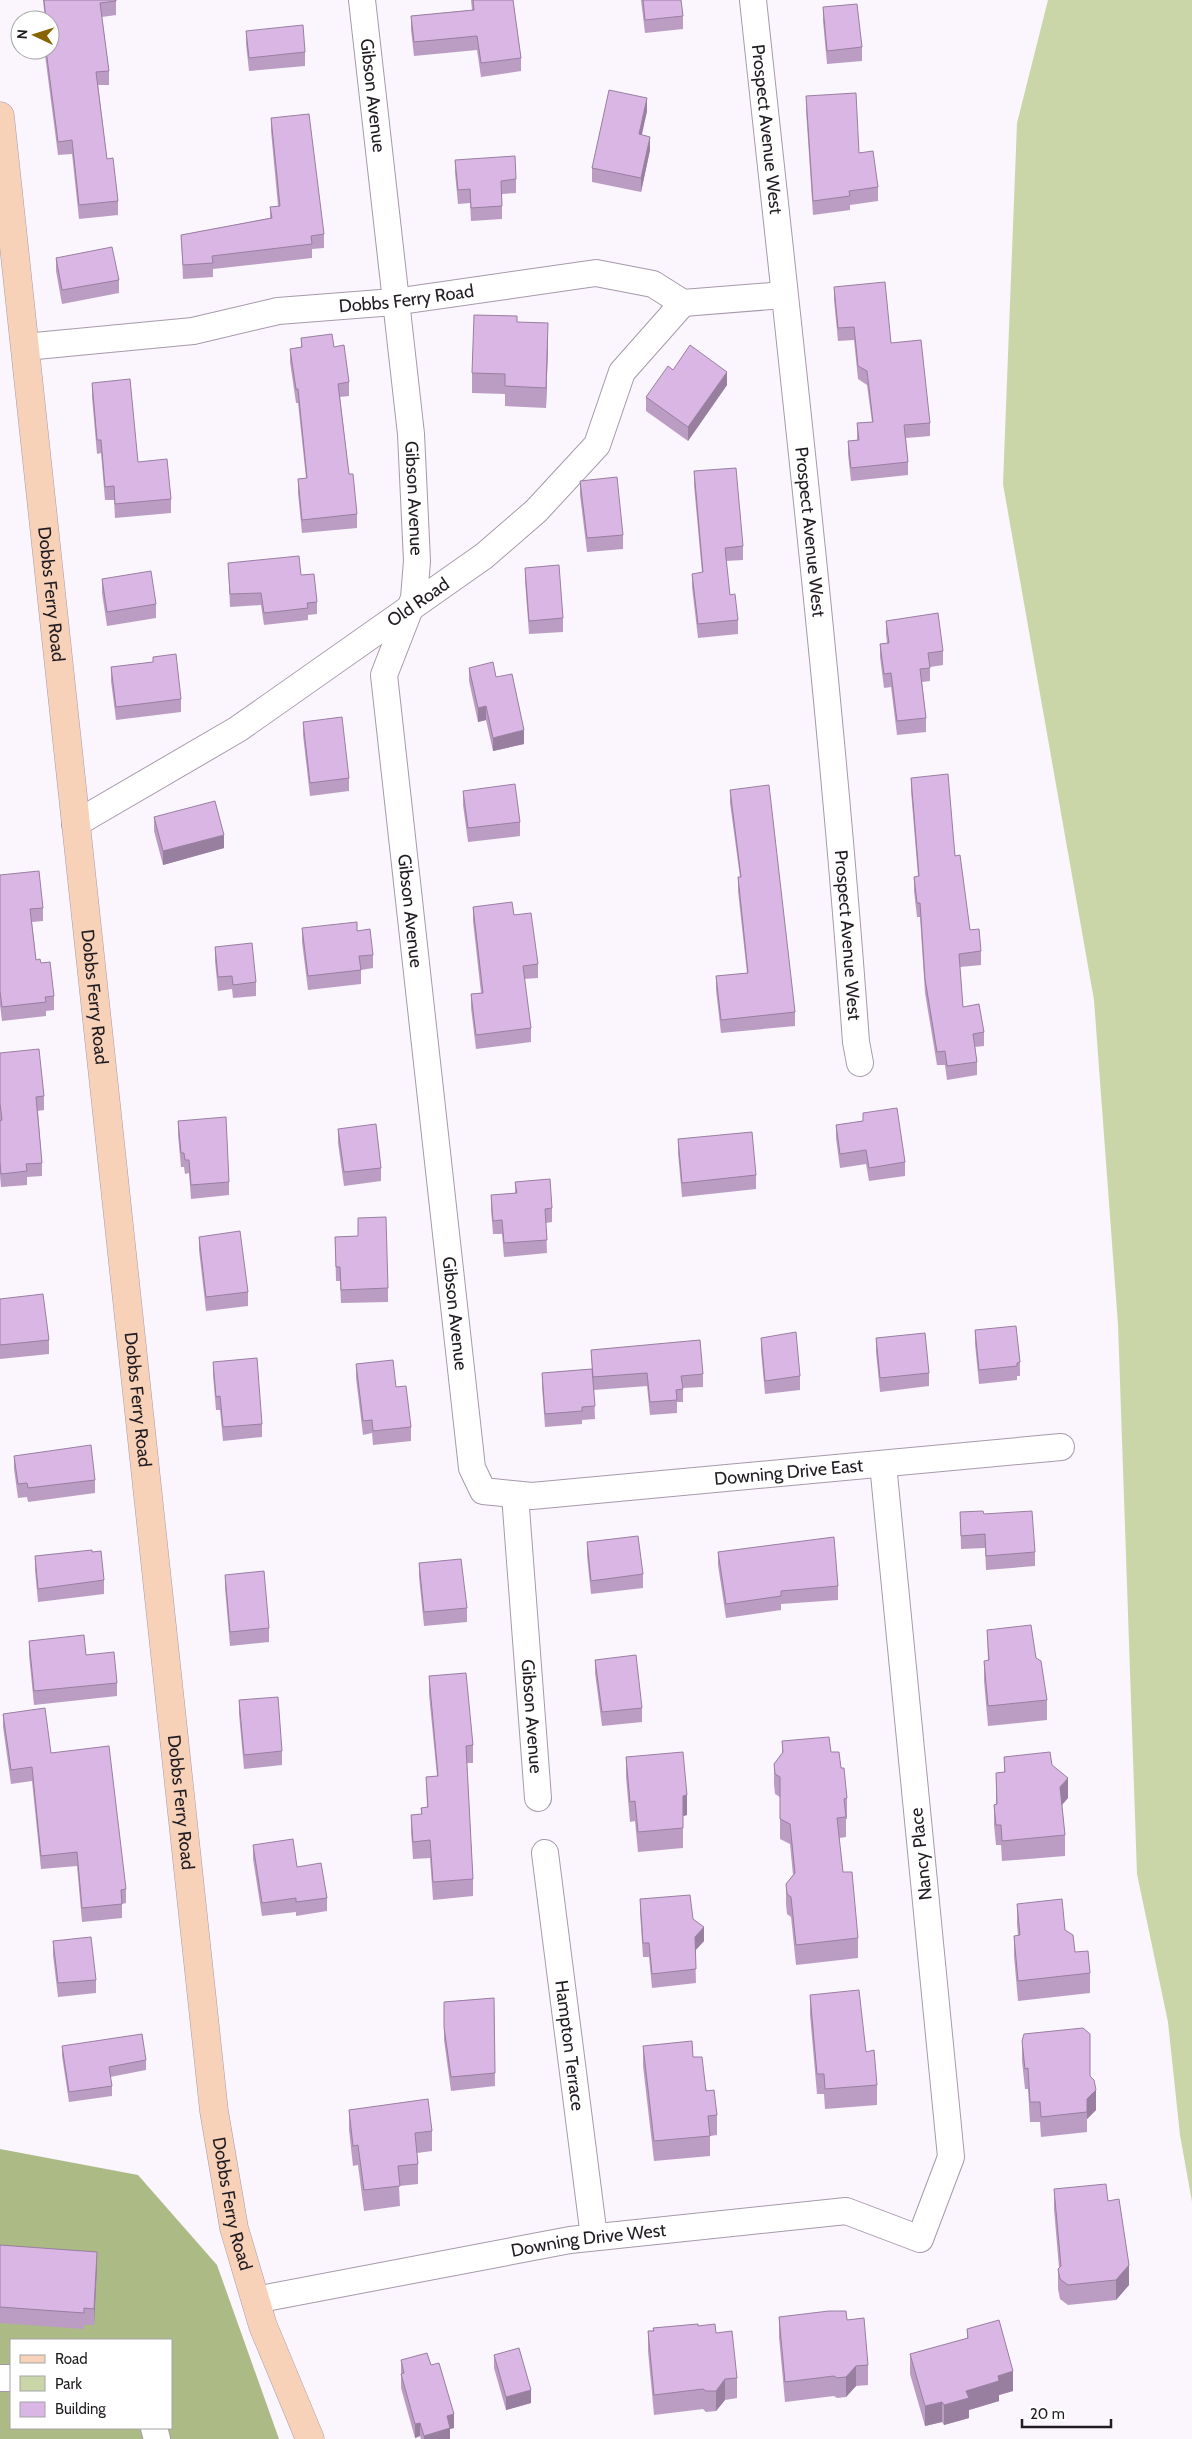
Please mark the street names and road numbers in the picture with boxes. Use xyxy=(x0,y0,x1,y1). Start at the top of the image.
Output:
street label: Gibson Avenue xyxy=(355,37,390,153)
street label: Prospect Avenue West xyxy=(747,43,787,215)
street label: Dobbs Ferry Road xyxy=(338,280,475,317)
street label: Gibson Avenue xyxy=(400,441,428,556)
street label: Prospect Avenue West xyxy=(790,446,830,618)
street label: Dobbs Ferry Road xyxy=(33,526,69,663)
street label: Old Road xyxy=(383,573,454,632)
street label: Prospect Avenue West xyxy=(830,849,865,1021)
street label: Gibson Avenue xyxy=(393,853,427,969)
street label: Dobbs Ferry Road xyxy=(76,928,113,1066)
street label: Gibson Avenue xyxy=(438,1255,472,1371)
street label: Dobbs Ferry Road xyxy=(120,1331,156,1468)
street label: Downing Drive East xyxy=(713,1454,864,1490)
street label: Gibson Avenue xyxy=(517,1658,547,1774)
street label: Dobbs Ferry Road xyxy=(163,1734,199,1871)
street label: Nancy Place xyxy=(905,1807,937,1901)
street label: Hampton Terrace xyxy=(550,1979,589,2112)
street label: Dobbs Ferry Road xyxy=(208,2135,257,2273)
street label: Downing Drive West xyxy=(509,2219,667,2262)

